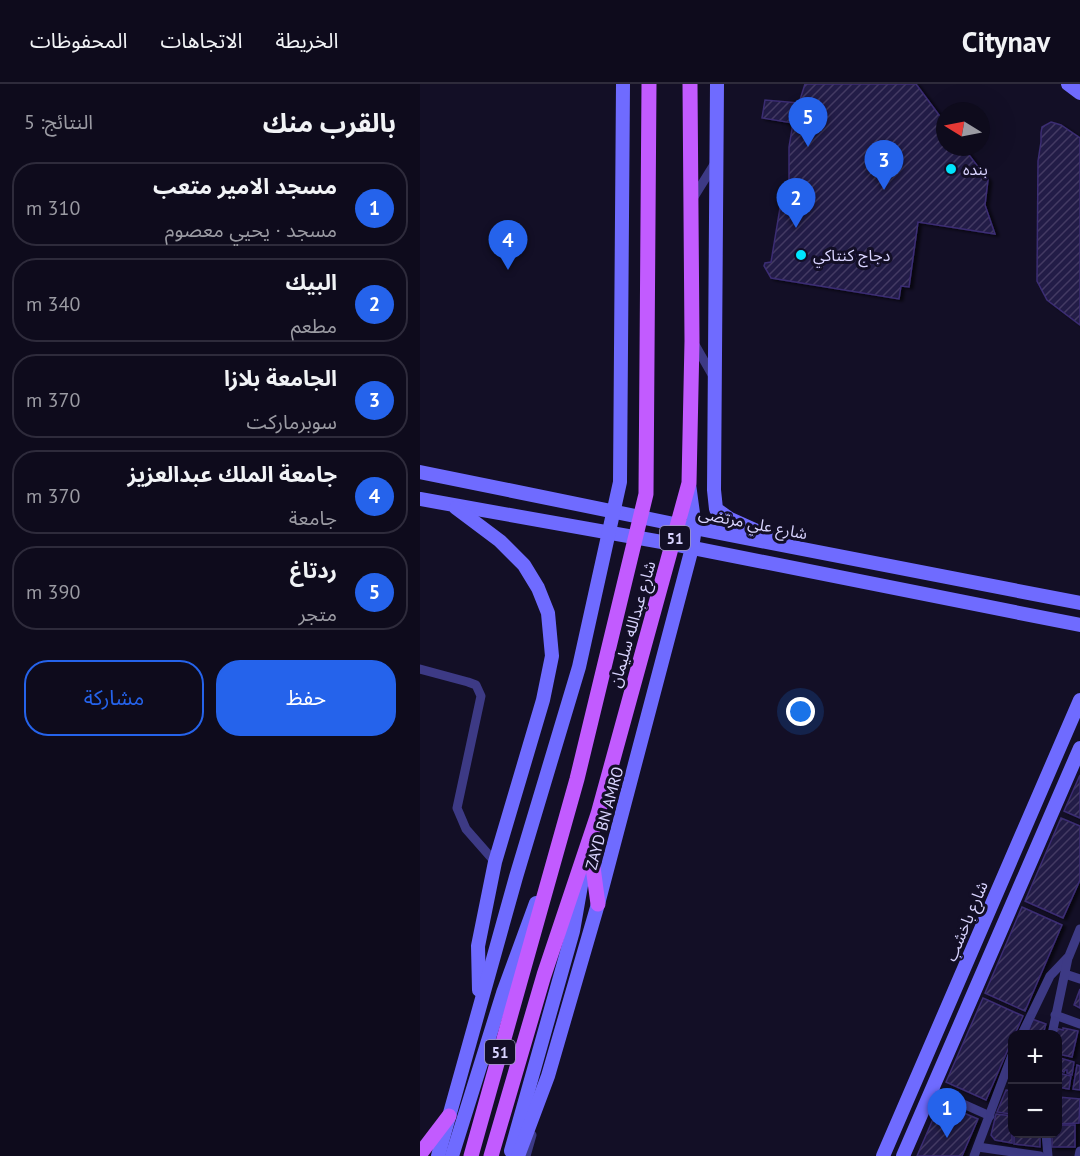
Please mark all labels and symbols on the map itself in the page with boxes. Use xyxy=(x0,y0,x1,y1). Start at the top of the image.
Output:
pin: 5 xyxy=(788,98,828,147)
north arrow xyxy=(936,102,990,156)
pin: 3 xyxy=(864,141,904,190)
place label: بنده xyxy=(963,159,988,179)
marker: بنده xyxy=(944,162,958,176)
pin: 2 xyxy=(776,178,815,228)
pin: 4 xyxy=(488,220,527,270)
place label: دجاج كنتاكي xyxy=(813,245,890,268)
marker: دجاج كنتاكي xyxy=(794,248,808,262)
street label: شارع علي مرتضى xyxy=(696,503,809,546)
road number: 51 xyxy=(660,526,690,550)
street label: شارع عبدالله سليمان xyxy=(604,559,662,690)
your location xyxy=(786,697,815,726)
street label: ZAYD BN AMRO xyxy=(581,764,627,872)
street label: شارع باخشب xyxy=(940,878,995,965)
road number: 51 xyxy=(485,1040,515,1064)
pin: 1 xyxy=(928,1088,966,1138)

